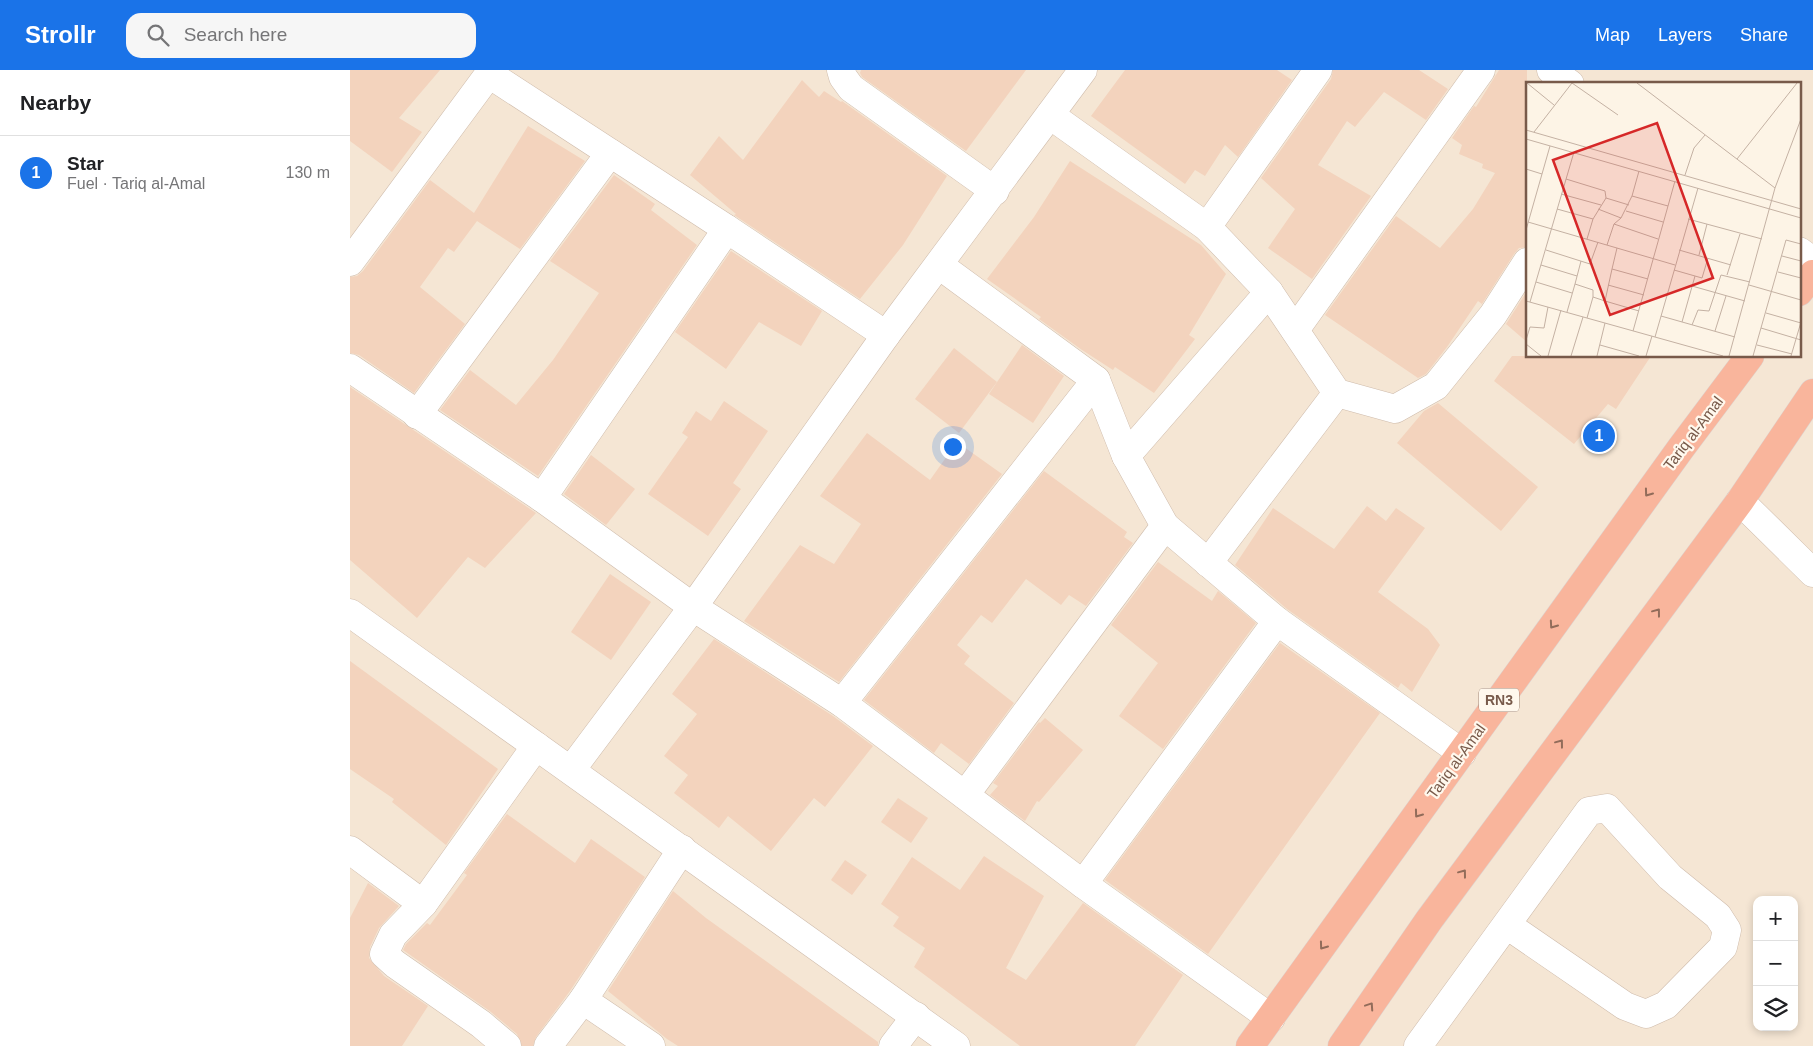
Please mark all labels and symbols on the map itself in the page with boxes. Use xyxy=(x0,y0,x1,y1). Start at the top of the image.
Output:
inset map xyxy=(1526,82,1800,358)
street label: Tariq al-Amal xyxy=(1660,393,1726,473)
pin: 1 xyxy=(1583,417,1615,455)
your location xyxy=(940,434,966,460)
one-way arrow xyxy=(1645,487,1654,497)
one-way arrow xyxy=(1651,608,1660,618)
one-way arrow xyxy=(1550,619,1559,629)
road number: RN3 xyxy=(1479,688,1519,712)
street label: Tariq al-Amal xyxy=(1423,721,1489,801)
one-way arrow xyxy=(1554,739,1563,749)
one-way arrow xyxy=(1415,808,1423,817)
one-way arrow xyxy=(1457,869,1466,879)
one-way arrow xyxy=(1320,940,1328,949)
one-way arrow xyxy=(1363,1002,1373,1011)

